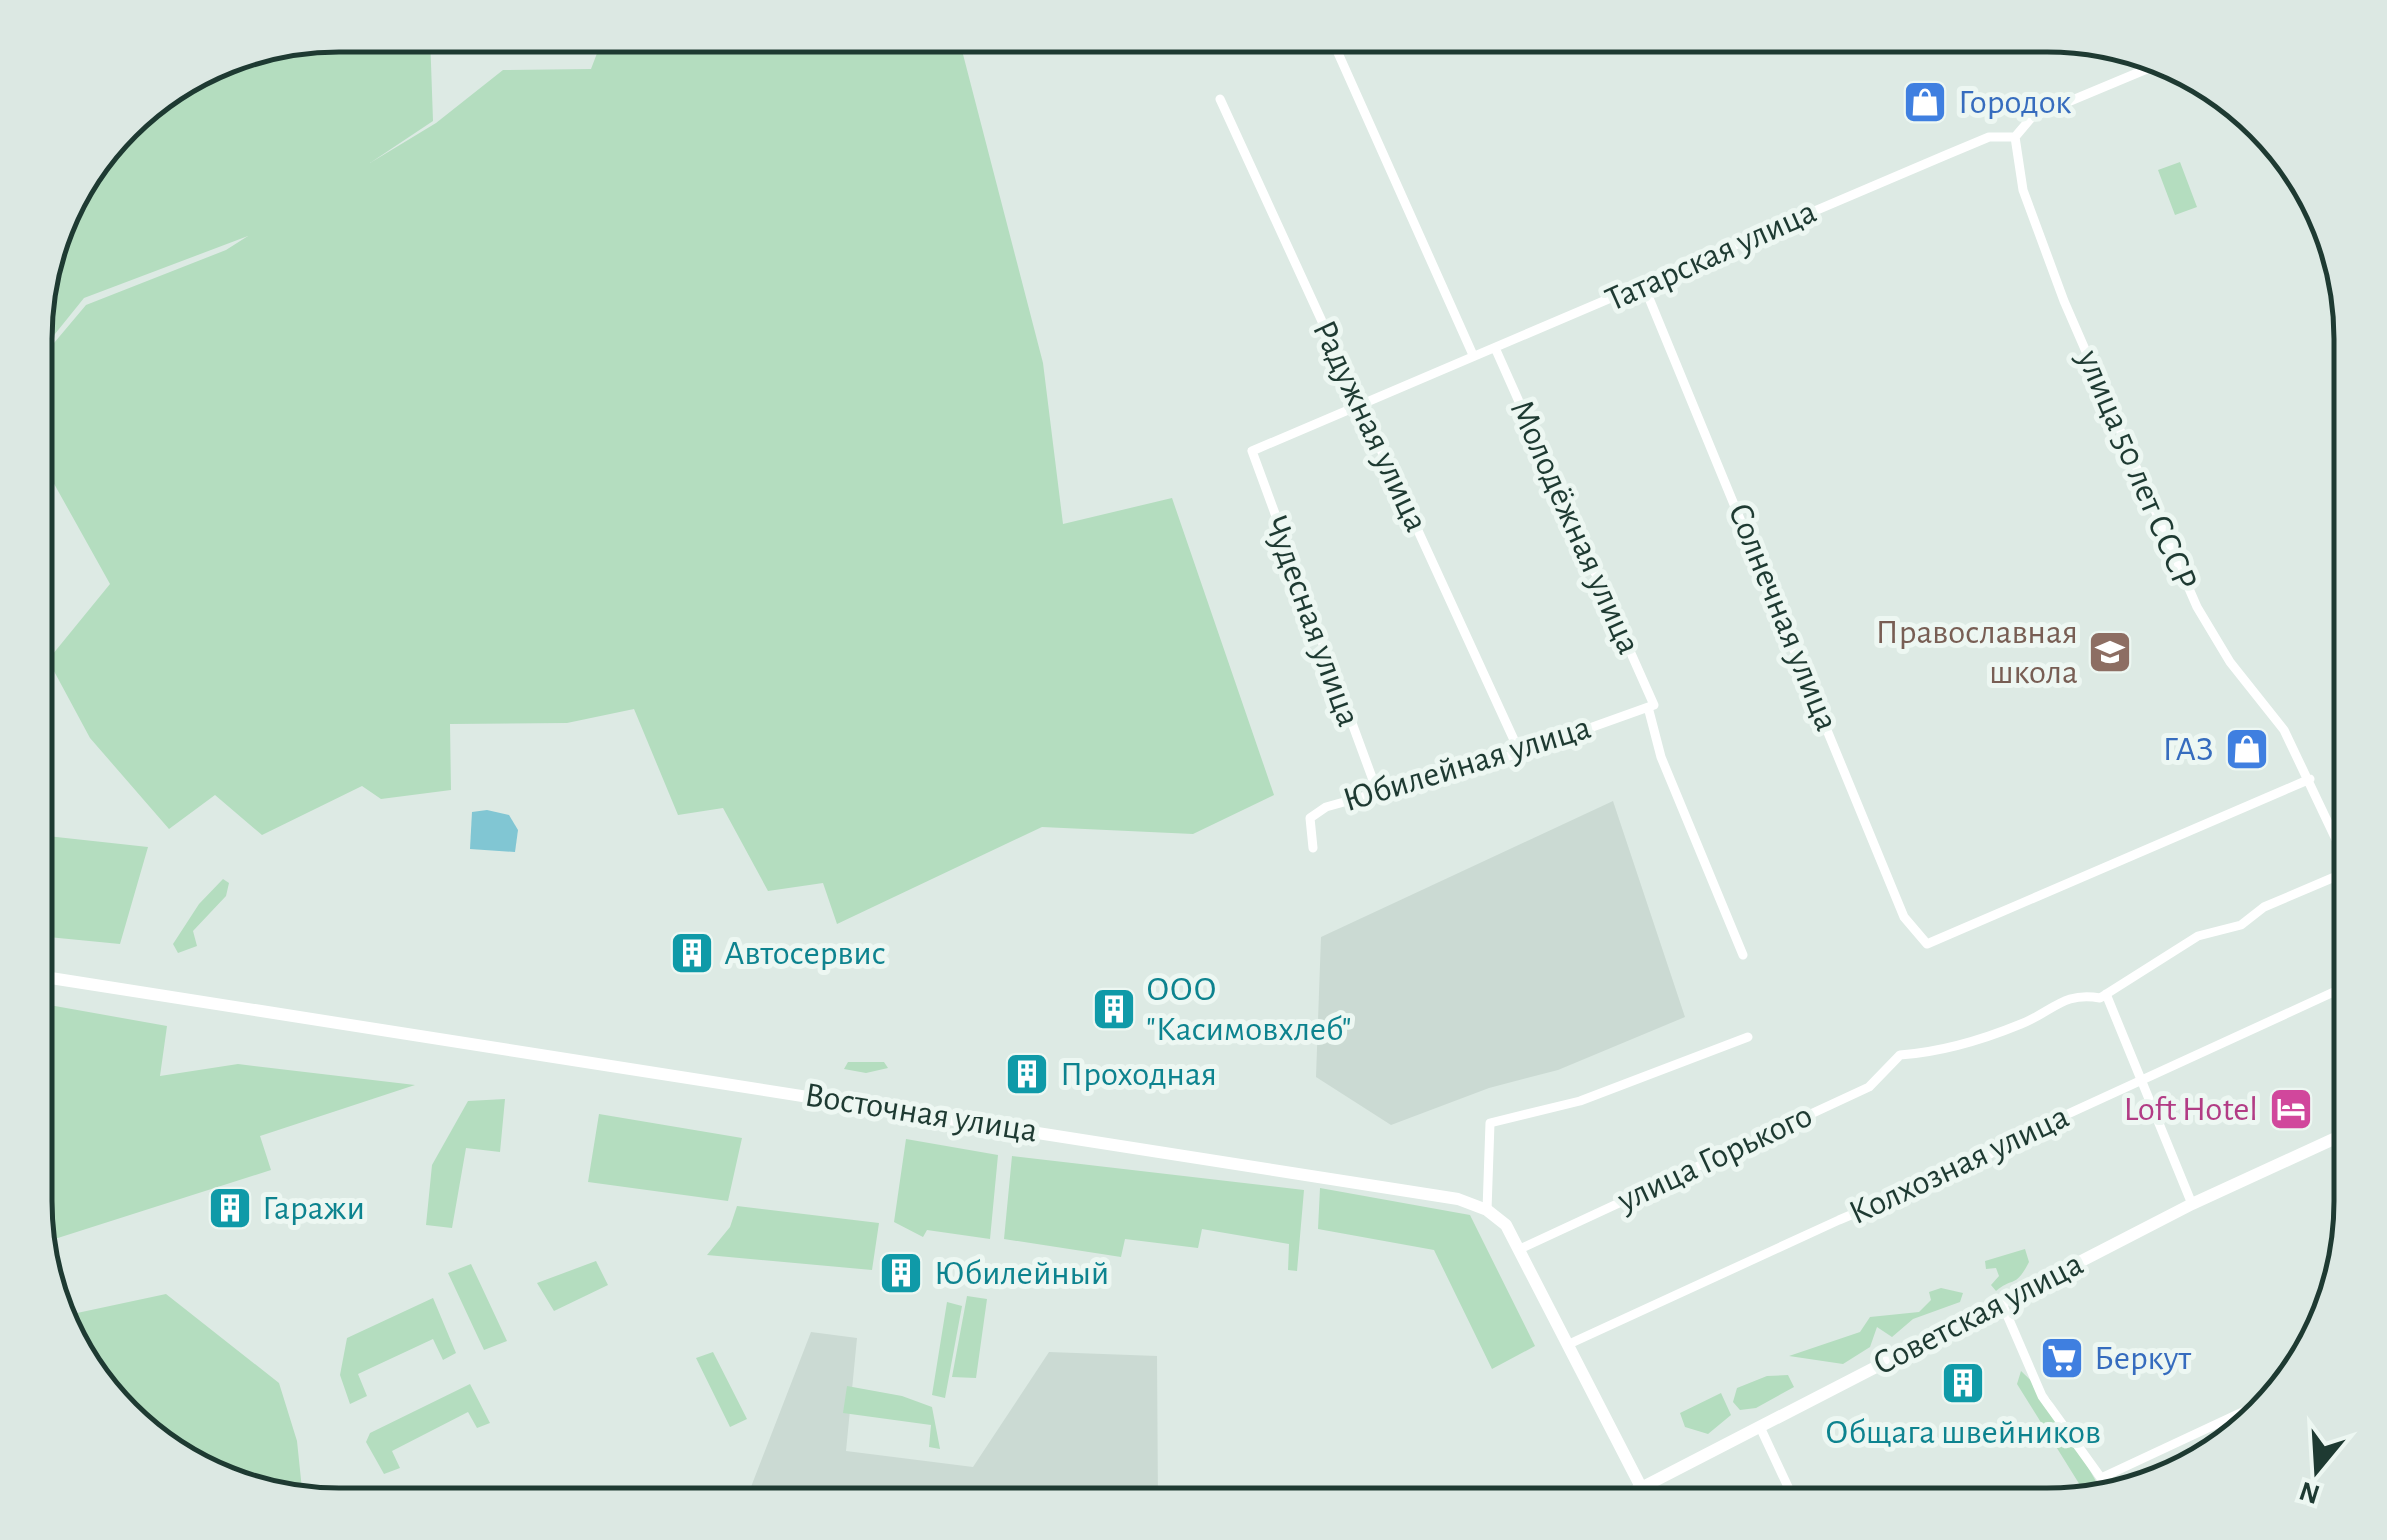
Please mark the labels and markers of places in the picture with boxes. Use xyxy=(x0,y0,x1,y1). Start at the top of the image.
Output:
shop icon: Городок xyxy=(1902,79,1948,125)
place label: Городок xyxy=(1958,85,2071,120)
place label: Православная школа xyxy=(1875,615,2078,690)
school or university icon: Православная школа xyxy=(2087,629,2133,675)
shop icon: ГАЗ xyxy=(2224,726,2270,772)
place label: ГАЗ xyxy=(2163,732,2214,767)
building icon: Автосервис xyxy=(669,930,715,976)
place label: Автосервис xyxy=(724,936,886,971)
place label: ООО "Касимовхлеб" xyxy=(1146,972,1351,1047)
building icon: ООО "Касимовхлеб" xyxy=(1091,986,1137,1032)
building icon: Проходная xyxy=(1004,1051,1050,1097)
place label: Проходная xyxy=(1060,1057,1217,1092)
hotel icon: Loft Hotel xyxy=(2268,1086,2314,1132)
place label: Loft Hotel xyxy=(2124,1092,2258,1127)
building icon: Гаражи xyxy=(207,1185,253,1231)
place label: Гаражи xyxy=(262,1191,365,1226)
building icon: Юбилейный xyxy=(878,1250,924,1296)
place label: Юбилейный xyxy=(934,1256,1109,1291)
supermarket icon: Беркут xyxy=(2039,1335,2085,1381)
place label: Беркут xyxy=(2094,1341,2192,1376)
building icon: Общага швейников xyxy=(1940,1360,1986,1406)
place label: Общага швейников xyxy=(1825,1415,2101,1450)

